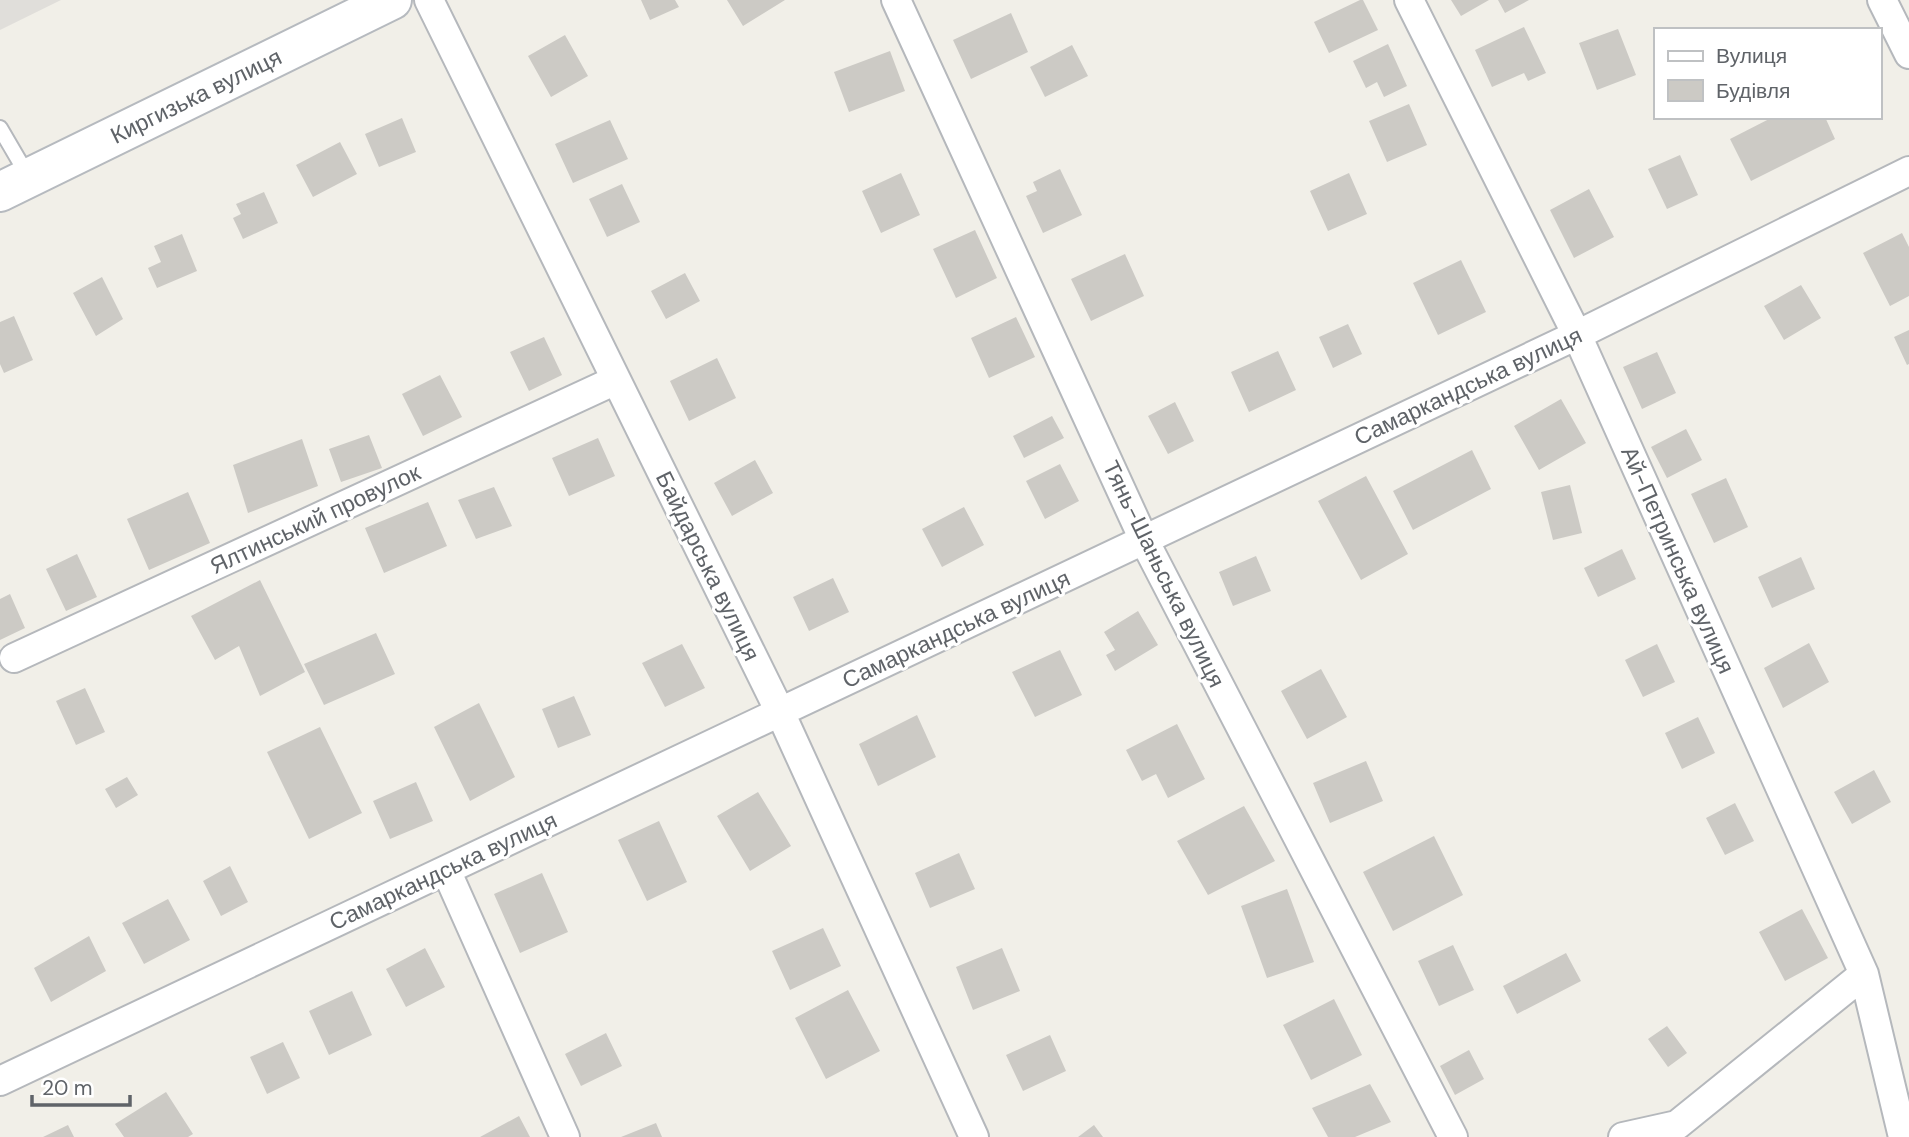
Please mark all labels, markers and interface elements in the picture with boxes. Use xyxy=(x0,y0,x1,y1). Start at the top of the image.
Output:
legend xyxy=(1654,28,1881,119)
street label: Киргизька вулиця xyxy=(105,42,287,150)
text: Вулиця xyxy=(1716,42,1787,70)
text: Будівля xyxy=(1716,77,1790,105)
street label: Самаркандська вулиця xyxy=(1349,320,1587,452)
street label: Ай-Петринська вулиця xyxy=(1614,442,1742,678)
street label: Тянь-Шаньська вулиця xyxy=(1096,456,1232,692)
street label: Ялтинський провулок xyxy=(205,457,426,581)
street label: Байдарська вулиця xyxy=(649,466,767,666)
street label: Самаркандська вулиця xyxy=(837,563,1075,695)
street label: Самаркандська вулиця xyxy=(324,805,562,937)
scale bar xyxy=(32,1064,130,1108)
text: 20 m xyxy=(42,1074,93,1102)

